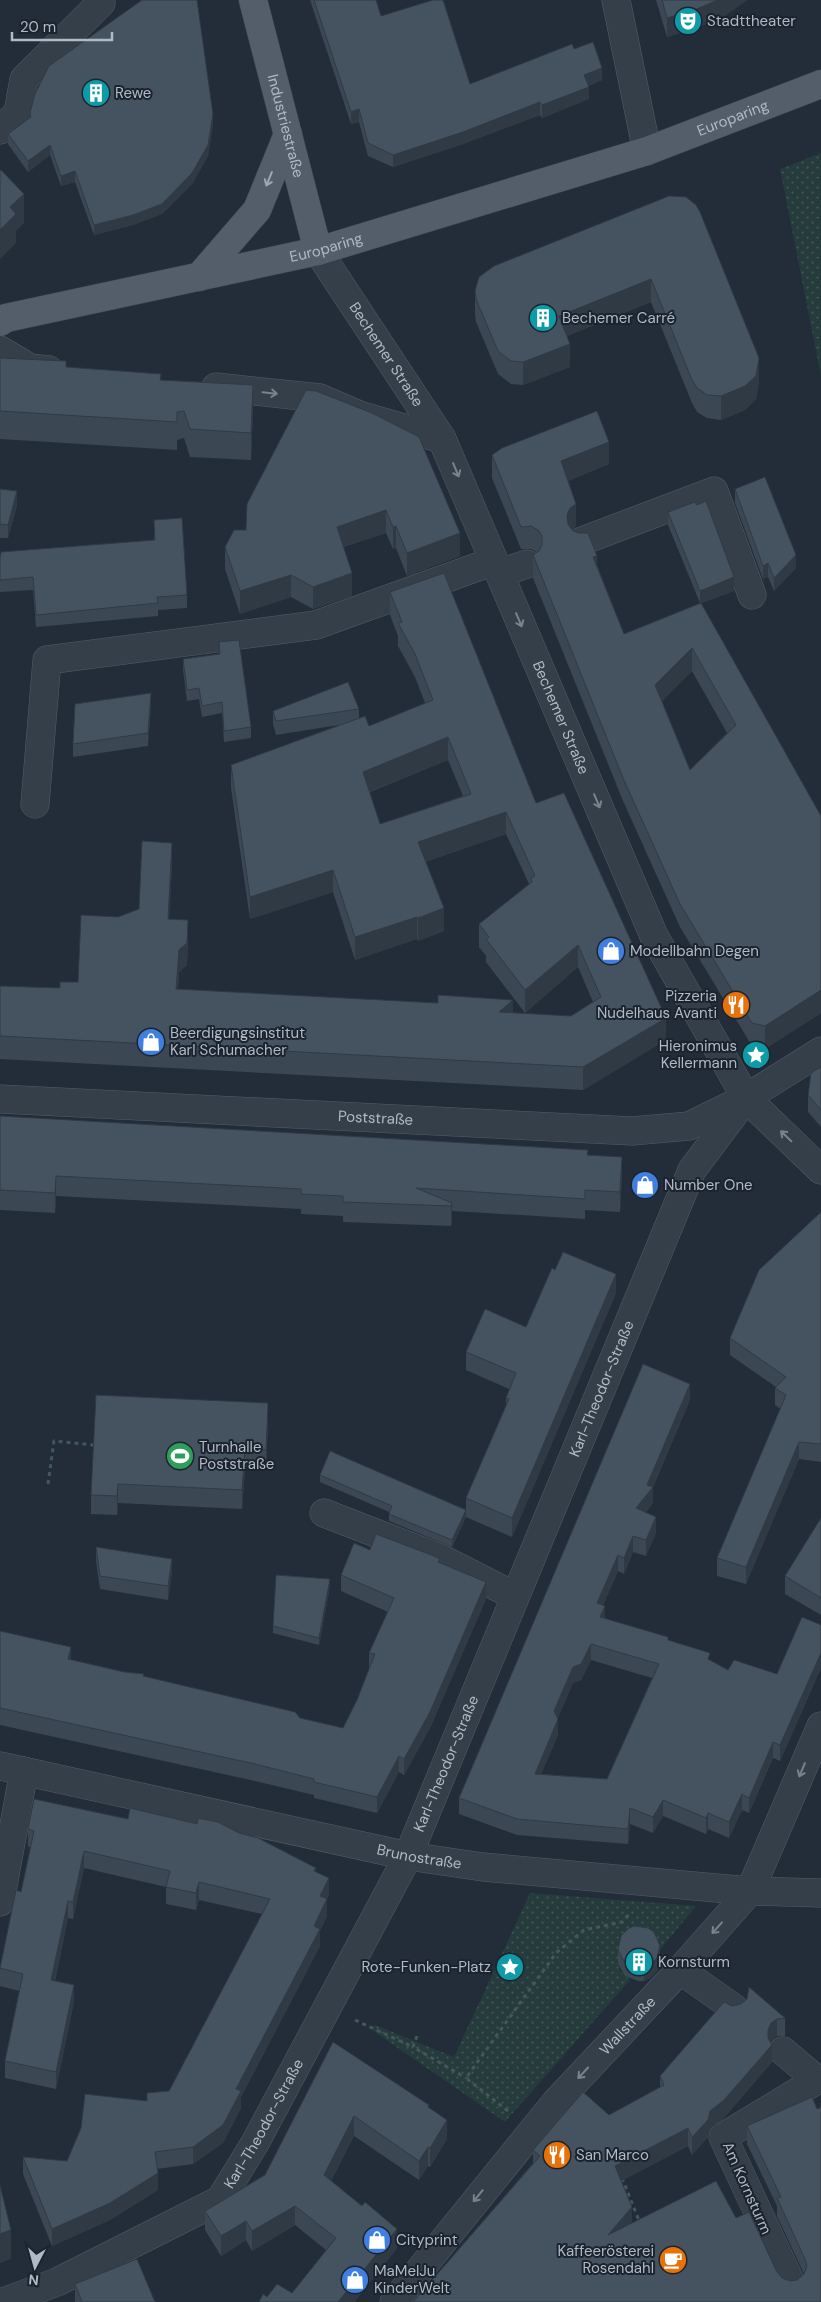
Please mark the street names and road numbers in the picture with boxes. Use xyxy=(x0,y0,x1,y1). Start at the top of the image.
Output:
street label: Industriestraße xyxy=(263,72,309,180)
street label: Europaring xyxy=(694,95,771,141)
street label: Europaring xyxy=(288,228,365,267)
street label: Bechemer Straße xyxy=(345,298,428,411)
street label: Bechemer Straße xyxy=(528,658,594,777)
street label: Poststraße xyxy=(337,1106,414,1130)
street label: Karl-Theodor-Straße xyxy=(564,1317,639,1460)
street label: Karl-Theodor-Straße xyxy=(409,1692,483,1835)
street label: Brunostraße xyxy=(375,1839,463,1874)
street label: Wallstraße xyxy=(595,1992,660,2059)
street label: Karl-Theodor-Straße xyxy=(219,2055,308,2192)
street label: Am Kornsturm xyxy=(718,2139,776,2237)

